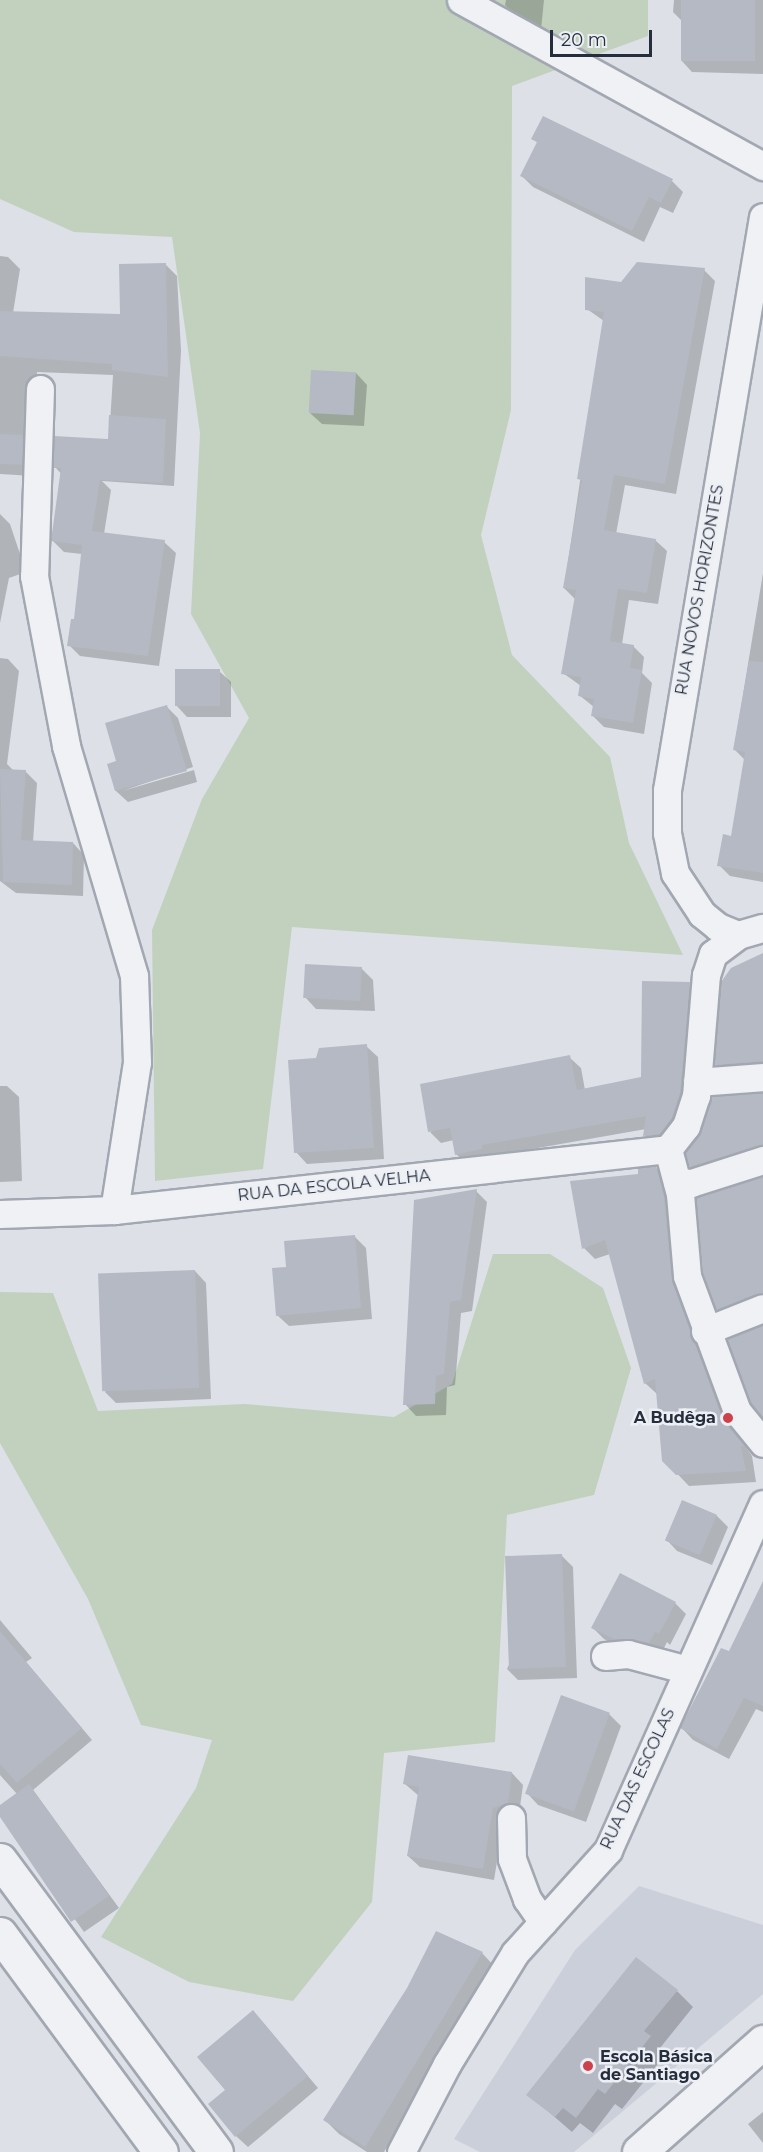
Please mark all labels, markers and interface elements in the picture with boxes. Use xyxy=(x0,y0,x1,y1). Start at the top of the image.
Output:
scale bar xyxy=(553,18,655,56)
text: 20 m xyxy=(561,29,607,51)
street label: RUA NOVOS HORIZONTES xyxy=(672,483,728,697)
street label: RUA DA ESCOLA VELHA xyxy=(237,1166,431,1206)
place label: A Budêga xyxy=(634,1408,716,1428)
marker: A Budêga xyxy=(721,1411,735,1425)
street label: RUA DAS ESCOLAS xyxy=(597,1705,679,1853)
place label: Escola Básica de Santiago xyxy=(600,2047,713,2085)
marker: Escola Básica de Santiago xyxy=(581,2059,595,2073)

